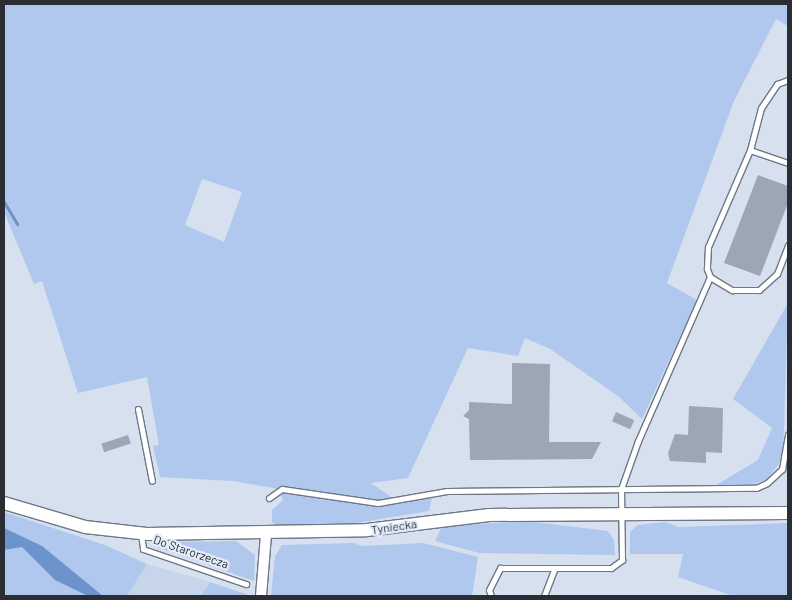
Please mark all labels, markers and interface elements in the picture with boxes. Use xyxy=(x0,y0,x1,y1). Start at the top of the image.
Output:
street label: Tyniecka xyxy=(370,517,418,537)
street label: Do Starorzecza xyxy=(151,532,231,572)

